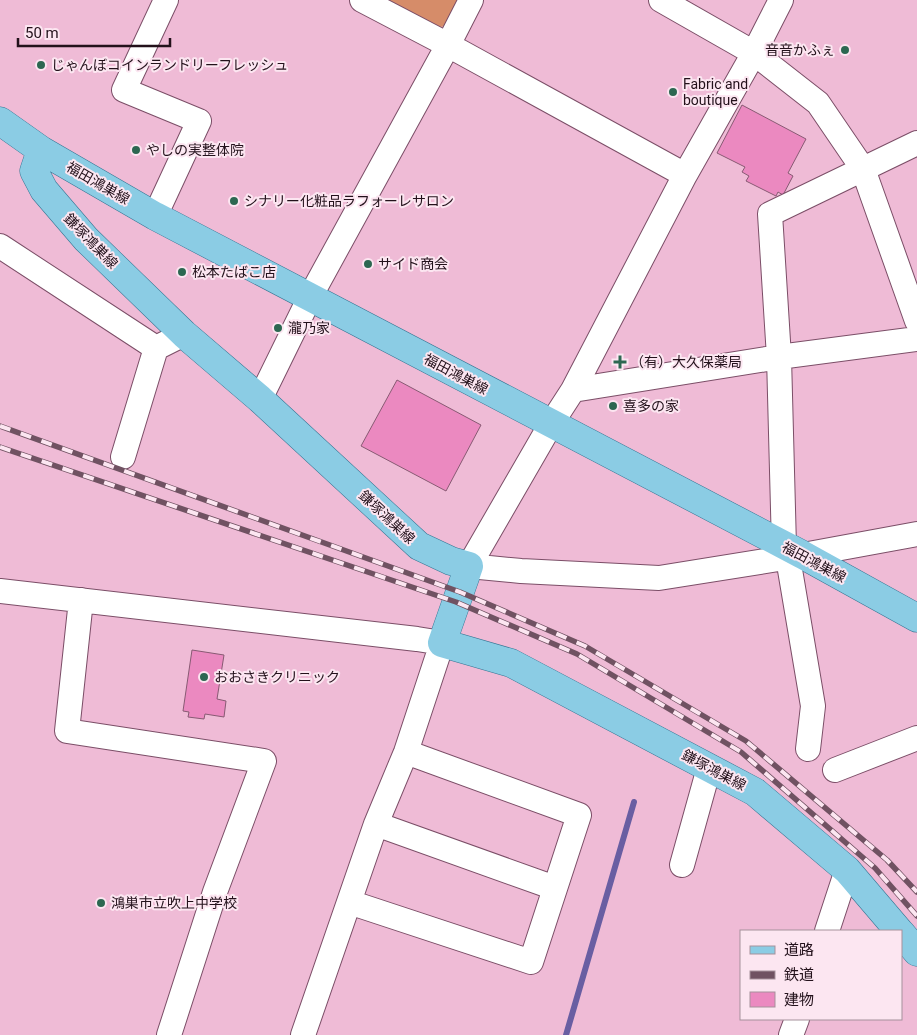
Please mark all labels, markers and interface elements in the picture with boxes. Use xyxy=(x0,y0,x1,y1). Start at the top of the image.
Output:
scale bar xyxy=(18,15,170,47)
text: 50 m xyxy=(25,24,59,42)
place label: 音音かふぇ xyxy=(765,42,835,58)
marker: 音音かふぇ xyxy=(839,44,851,56)
place label: じゃんぼコインランドリーフレッシュ xyxy=(51,57,288,73)
marker: じゃんぼコインランドリーフレッシュ xyxy=(35,59,47,71)
place label: Fabric and boutique xyxy=(683,76,748,108)
marker: Fabric and boutique xyxy=(667,86,679,98)
place label: やしの実整体院 xyxy=(146,142,244,158)
marker: やしの実整体院 xyxy=(130,144,142,156)
street label: 福田鴻巣線 xyxy=(64,159,132,207)
place label: シナリー化粧品ラフォーレサロン xyxy=(244,193,454,209)
marker: シナリー化粧品ラフォーレサロン xyxy=(228,195,240,207)
street label: 鎌塚鴻巣線 xyxy=(61,210,121,272)
place label: サイド商会 xyxy=(378,256,448,272)
marker: サイド商会 xyxy=(362,258,374,270)
place label: 松本たばこ店 xyxy=(192,264,276,280)
marker: 松本たばこ店 xyxy=(176,266,188,278)
place label: 瀧乃家 xyxy=(288,320,330,336)
marker: 瀧乃家 xyxy=(272,322,284,334)
street label: 福田鴻巣線 xyxy=(421,351,491,397)
place label: （有）大久保薬局 xyxy=(630,354,742,370)
marker: （有）大久保薬局 xyxy=(614,356,626,368)
place label: 喜多の家 xyxy=(623,398,679,414)
marker: 喜多の家 xyxy=(607,400,619,412)
street label: 鎌塚鴻巣線 xyxy=(356,487,418,547)
street label: 福田鴻巣線 xyxy=(779,539,849,585)
place label: おおさきクリニック xyxy=(214,669,340,685)
marker: おおさきクリニック xyxy=(198,671,210,683)
street label: 鎌塚鴻巣線 xyxy=(679,747,749,793)
place label: 鴻巣市立吹上中学校 xyxy=(111,895,237,911)
marker: 鴻巣市立吹上中学校 xyxy=(95,897,107,909)
legend xyxy=(740,930,902,1020)
text: 道路 xyxy=(784,941,814,959)
text: 鉄道 xyxy=(784,966,814,984)
text: 建物 xyxy=(784,991,814,1009)

